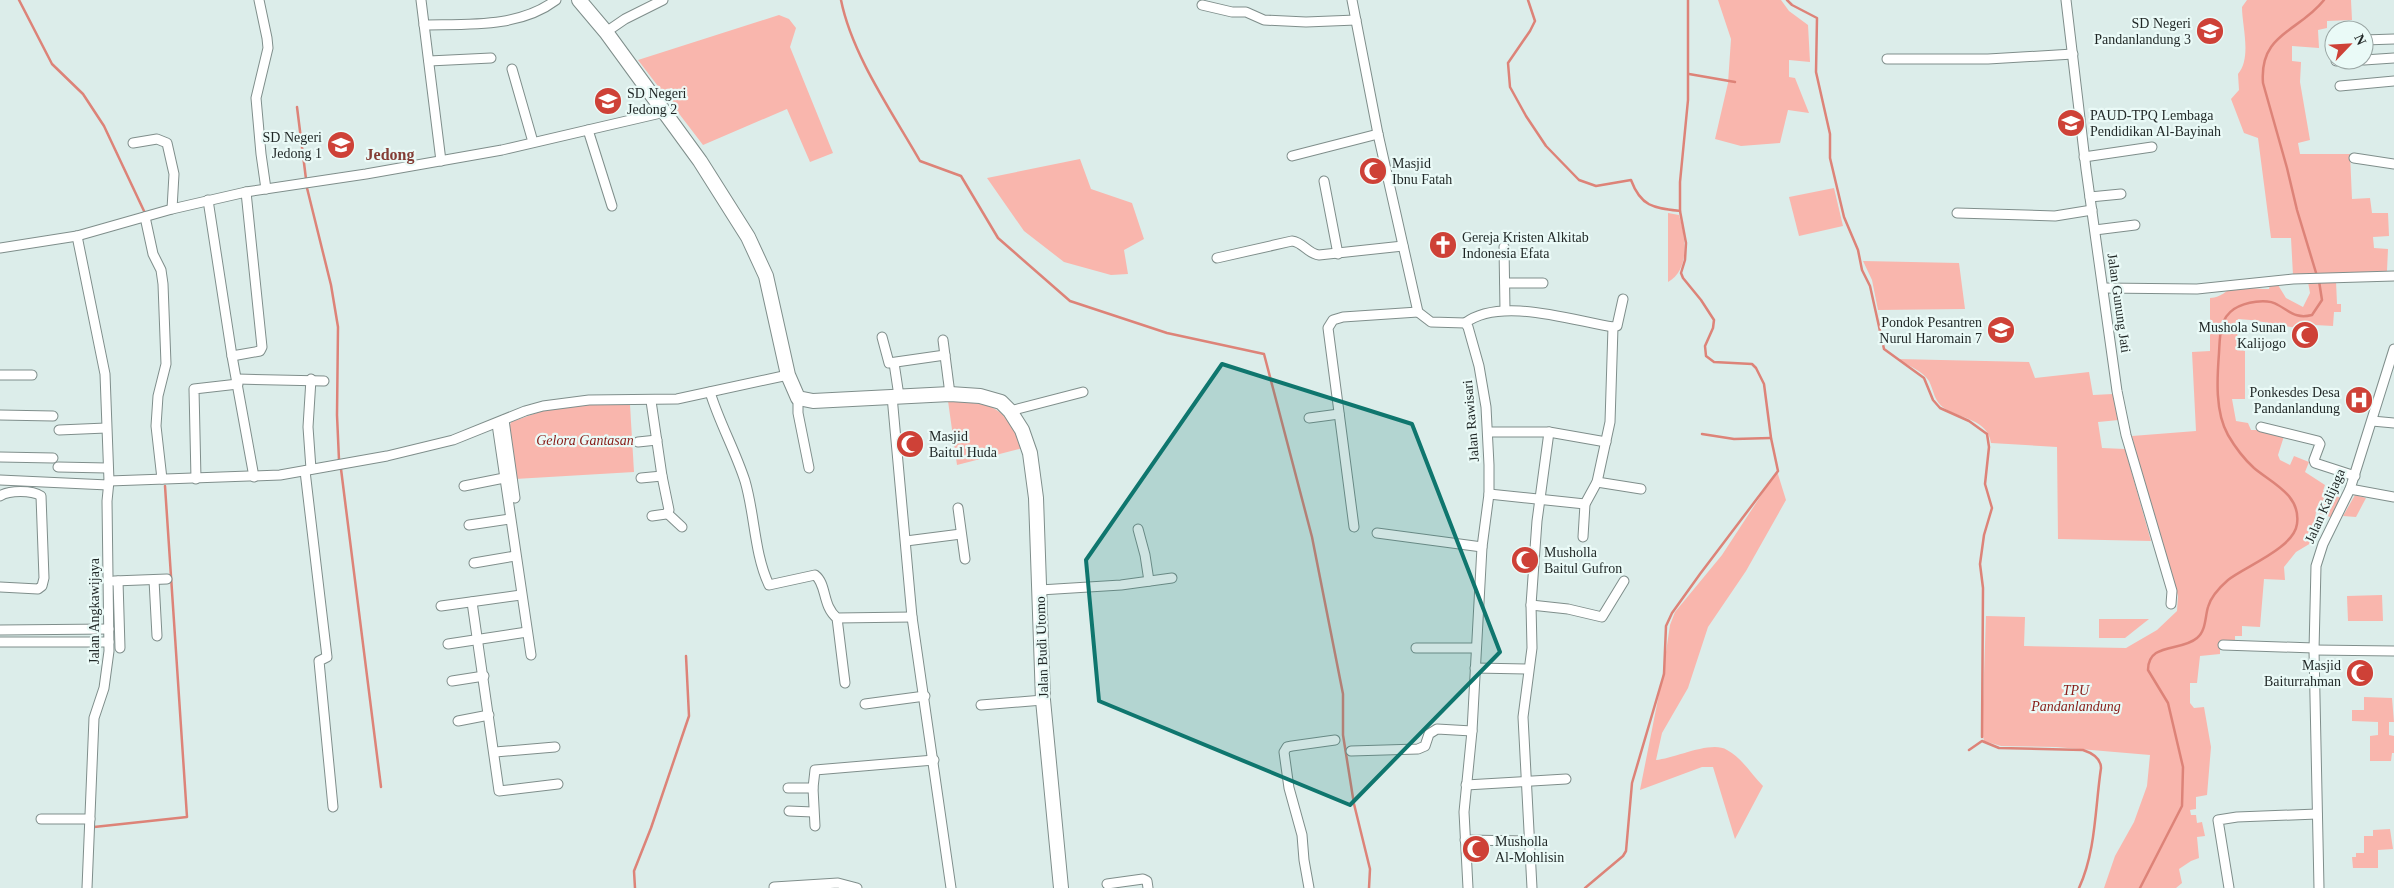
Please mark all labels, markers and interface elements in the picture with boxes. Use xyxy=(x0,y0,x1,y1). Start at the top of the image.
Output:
place label: SD Negeri Pandanlandung 3 xyxy=(2094,16,2191,47)
school or university icon: SD Negeri Pandanlandung 3 xyxy=(2195,16,2225,46)
north arrow xyxy=(2324,20,2374,70)
text: N xyxy=(2351,32,2369,47)
school or university icon: SD Negeri Jedong 2 xyxy=(593,86,623,116)
place label: SD Negeri Jedong 2 xyxy=(627,86,687,117)
school or university icon: PAUD-TPQ Lembaga Pendidikan Al-Bayinah xyxy=(2056,108,2086,138)
place label: PAUD-TPQ Lembaga Pendidikan Al-Bayinah xyxy=(2090,108,2221,139)
place label: SD Negeri Jedong 1 xyxy=(263,130,322,161)
school or university icon: SD Negeri Jedong 1 xyxy=(326,130,356,160)
district label: Jedong xyxy=(366,146,414,164)
mosque icon: Masjid Ibnu Fatah xyxy=(1358,156,1388,186)
place label: Masjid Ibnu Fatah xyxy=(1392,156,1452,187)
church icon: Gereja Kristen Alkitab Indonesia Efata xyxy=(1428,230,1458,260)
place label: Gereja Kristen Alkitab Indonesia Efata xyxy=(1462,230,1589,261)
street label: Jalan Gunung Jati xyxy=(2105,252,2133,354)
place label: Pondok Pesantren Nurul Haromain 7 xyxy=(1879,315,1982,346)
school or university icon: Pondok Pesantren Nurul Haromain 7 xyxy=(1986,315,2016,345)
place label: Mushola Sunan Kalijogo xyxy=(2199,320,2286,351)
mosque icon: Mushola Sunan Kalijogo xyxy=(2290,320,2320,350)
street label: Jalan Rawisari xyxy=(1460,379,1482,463)
place label: Ponkesdes Desa Pandanlandung xyxy=(2249,385,2341,416)
hospital icon: Ponkesdes Desa Pandanlandung xyxy=(2344,385,2374,415)
mosque icon: Masjid Baitul Huda xyxy=(895,429,925,459)
place label: Masjid Baitul Huda xyxy=(929,429,998,460)
park label: Gelora Gantasan xyxy=(536,433,634,448)
street label: Jalan Kalijaga xyxy=(2302,466,2348,545)
mosque icon: Musholla Baitul Gufron xyxy=(1510,545,1540,575)
place label: Musholla Baitul Gufron xyxy=(1544,545,1622,576)
street label: Jalan Angkawijaya xyxy=(87,557,102,664)
street label: Jalan Budi Utomo xyxy=(1033,596,1051,698)
place label: Masjid Baiturrahman xyxy=(2264,658,2341,689)
mosque icon: Masjid Baiturrahman xyxy=(2345,658,2375,688)
park label: TPU Pandanlandung xyxy=(2030,683,2121,714)
mosque icon: Musholla Al-Mohlisin xyxy=(1461,834,1491,864)
place label: Musholla Al-Mohlisin xyxy=(1495,834,1564,865)

